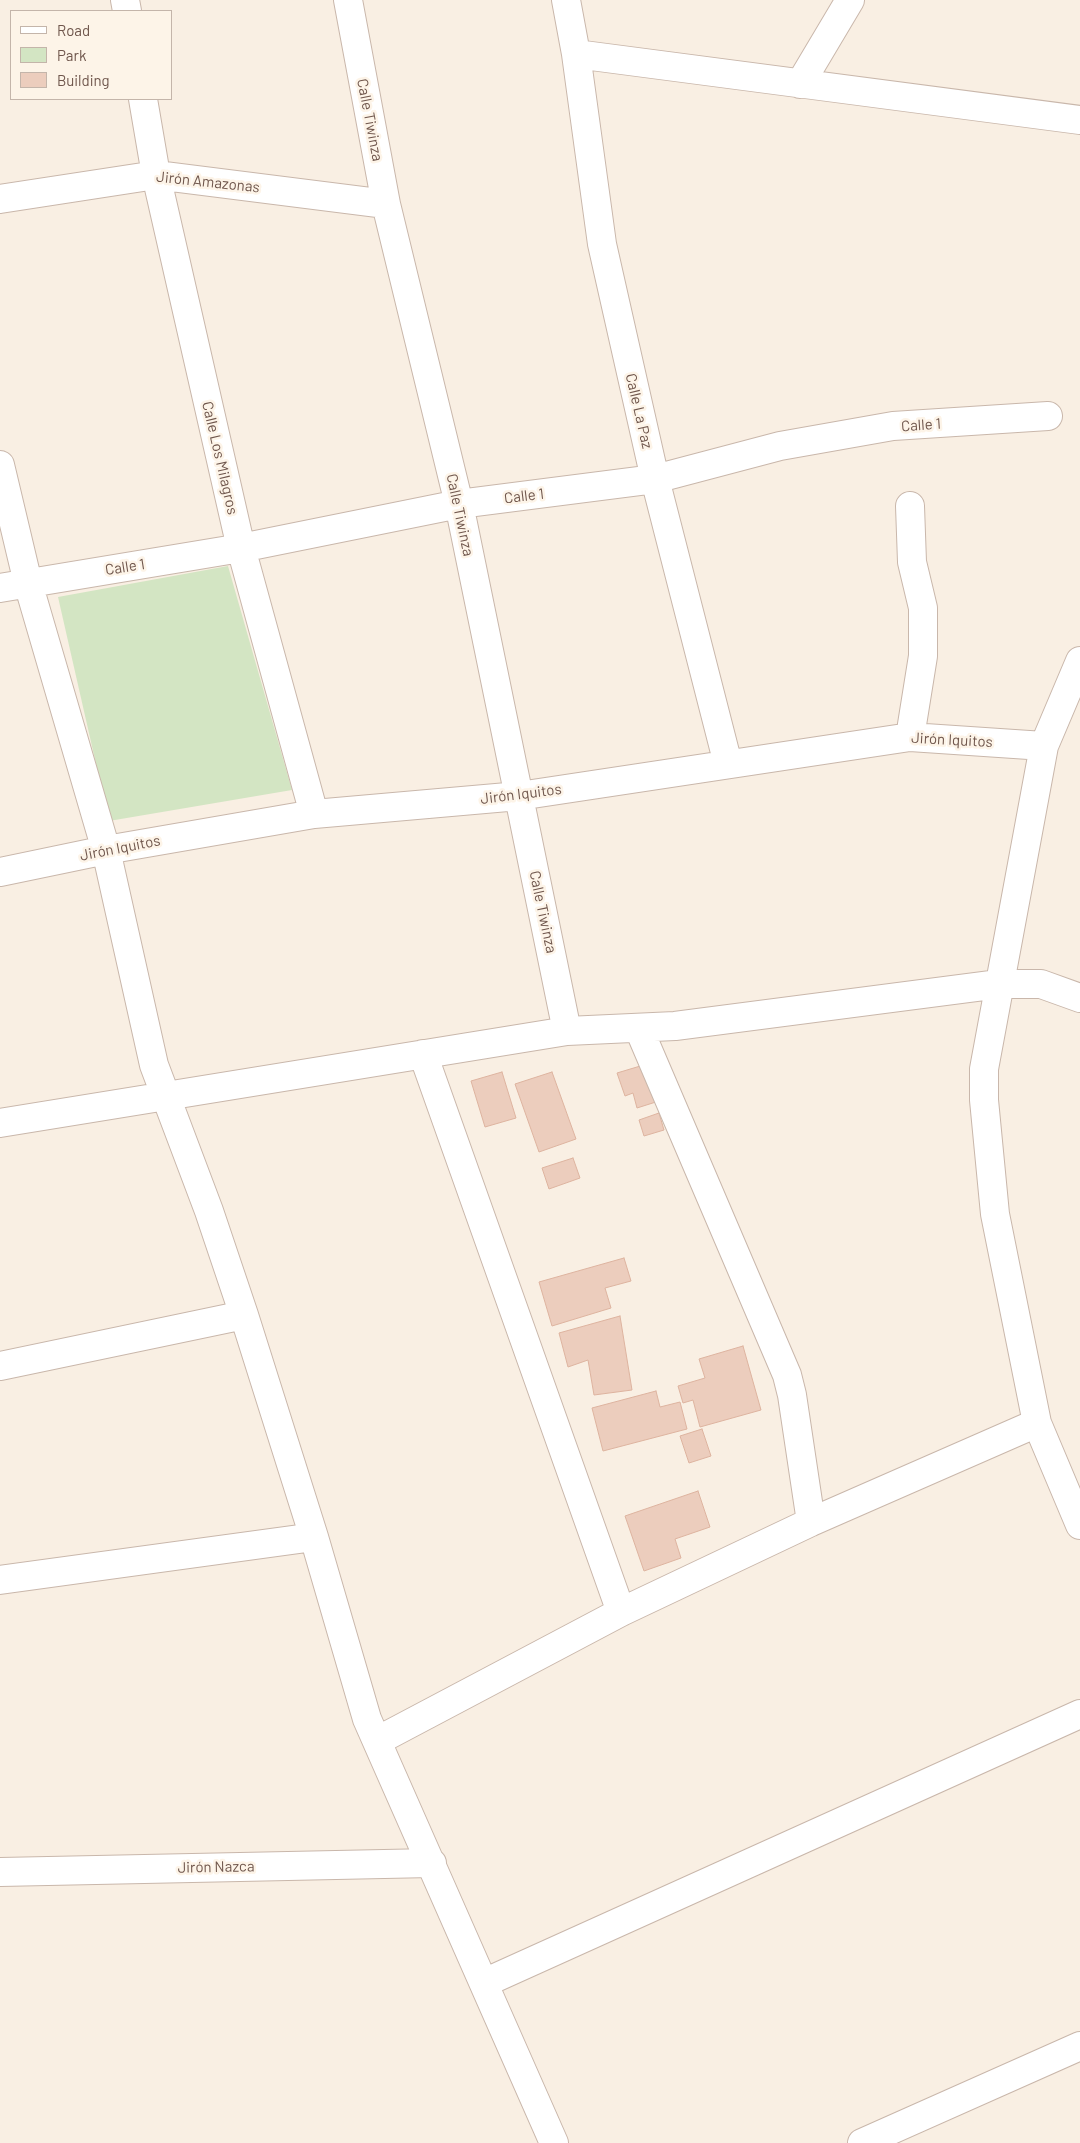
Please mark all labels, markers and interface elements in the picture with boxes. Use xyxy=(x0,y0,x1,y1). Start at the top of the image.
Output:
legend xyxy=(10,10,172,100)
text: Road xyxy=(57,21,90,39)
text: Park xyxy=(57,46,86,64)
text: Building xyxy=(57,71,110,89)
street label: Calle Tiwinza xyxy=(353,77,387,163)
street label: Jirón Amazonas xyxy=(155,168,261,196)
street label: Calle La Paz xyxy=(622,372,656,450)
street label: Calle Los Milagros xyxy=(198,399,242,517)
street label: Calle 1 xyxy=(901,415,941,435)
street label: Calle Tiwinza xyxy=(442,472,478,558)
street label: Calle 1 xyxy=(503,485,545,507)
street label: Calle 1 xyxy=(104,555,146,579)
street label: Jirón Iquitos xyxy=(911,729,993,751)
street label: Jirón Iquitos xyxy=(479,780,563,808)
street label: Jirón Iquitos xyxy=(78,831,162,865)
street label: Calle Tiwinza xyxy=(525,869,561,955)
street label: Jirón Nazca xyxy=(177,1857,255,1877)

